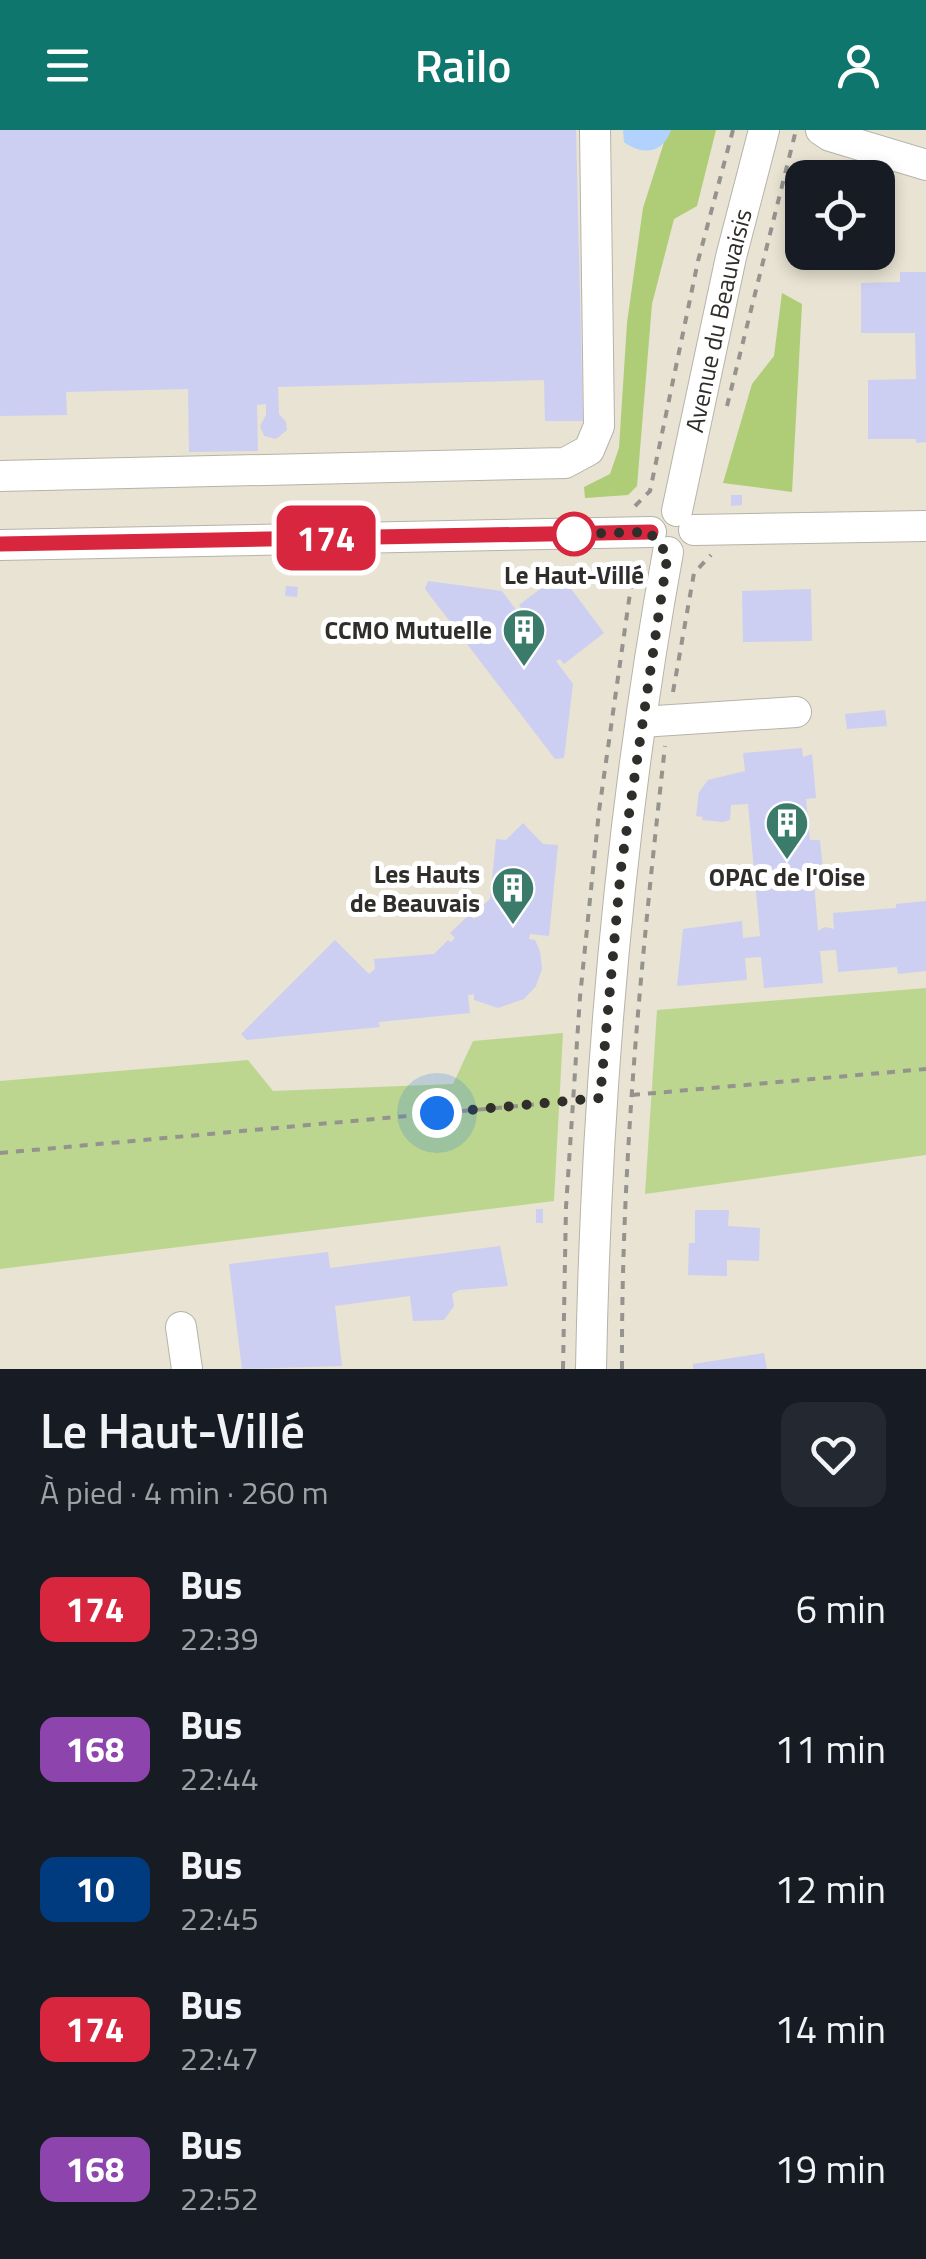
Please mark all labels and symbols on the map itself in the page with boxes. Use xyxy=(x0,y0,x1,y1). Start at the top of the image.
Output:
street label: Avenue du Beauvaisis xyxy=(675,204,762,436)
line badge: 174 xyxy=(268,506,384,570)
marker: Le Haut-Villé xyxy=(553,513,595,555)
place label: Le Haut-Villé xyxy=(504,556,644,594)
building icon: CCMO Mutuelle xyxy=(501,607,547,668)
place label: CCMO Mutuelle xyxy=(324,611,492,649)
building icon: OPAC de l'Oise xyxy=(764,800,810,861)
place label: Les Hauts de Beauvais xyxy=(350,855,480,922)
place label: OPAC de l'Oise xyxy=(709,858,865,896)
building icon: Les Hauts de Beauvais xyxy=(490,865,536,926)
your location xyxy=(412,1088,462,1138)

